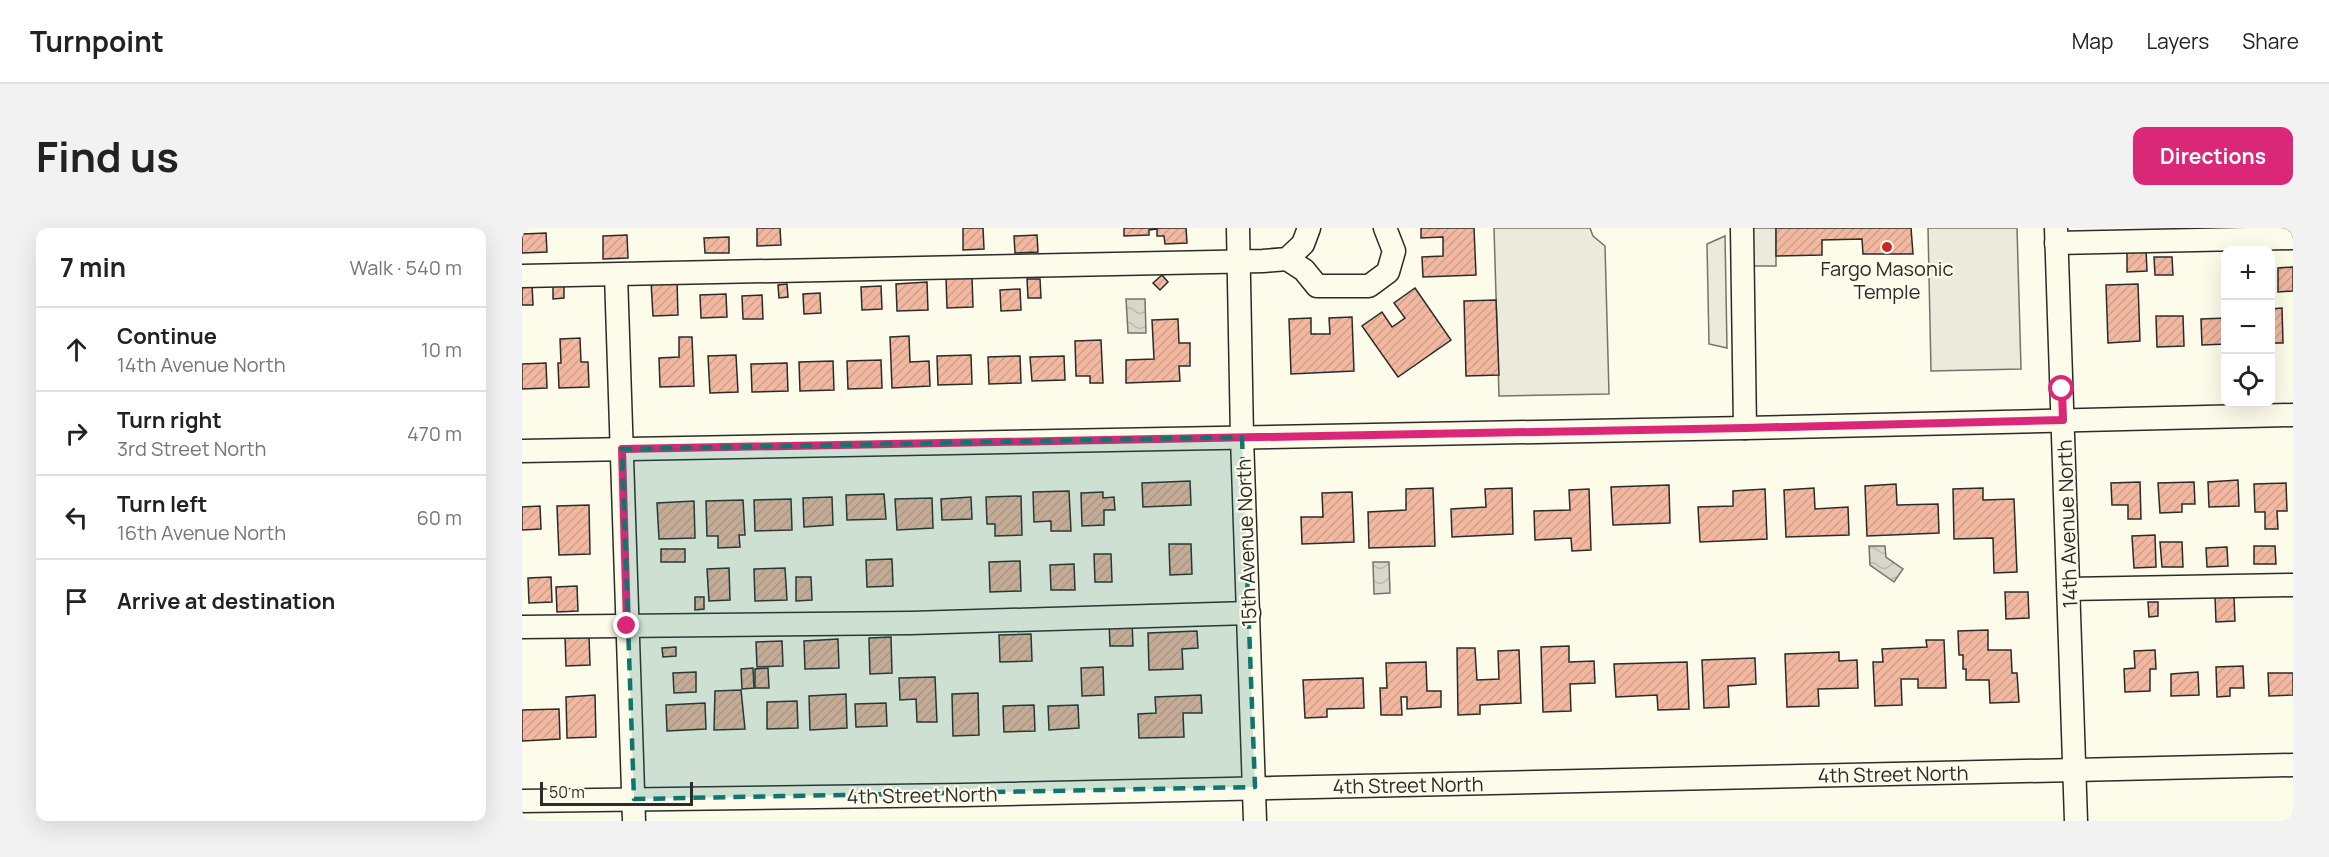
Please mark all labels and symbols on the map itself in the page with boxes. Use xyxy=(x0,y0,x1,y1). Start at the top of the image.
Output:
marker: Fargo Masonic Temple xyxy=(1880,240,1894,254)
place label: Fargo Masonic Temple xyxy=(1820,255,1954,305)
route start xyxy=(2048,375,2074,401)
street label: 14th Avenue North xyxy=(2051,439,2083,609)
street label: 15th Avenue North xyxy=(1230,458,1262,628)
route end xyxy=(613,612,639,638)
street label: 4th Street North xyxy=(1817,759,1969,789)
street label: 4th Street North xyxy=(1332,770,1484,800)
scale bar xyxy=(540,779,693,806)
street label: 4th Street North xyxy=(846,780,998,810)

